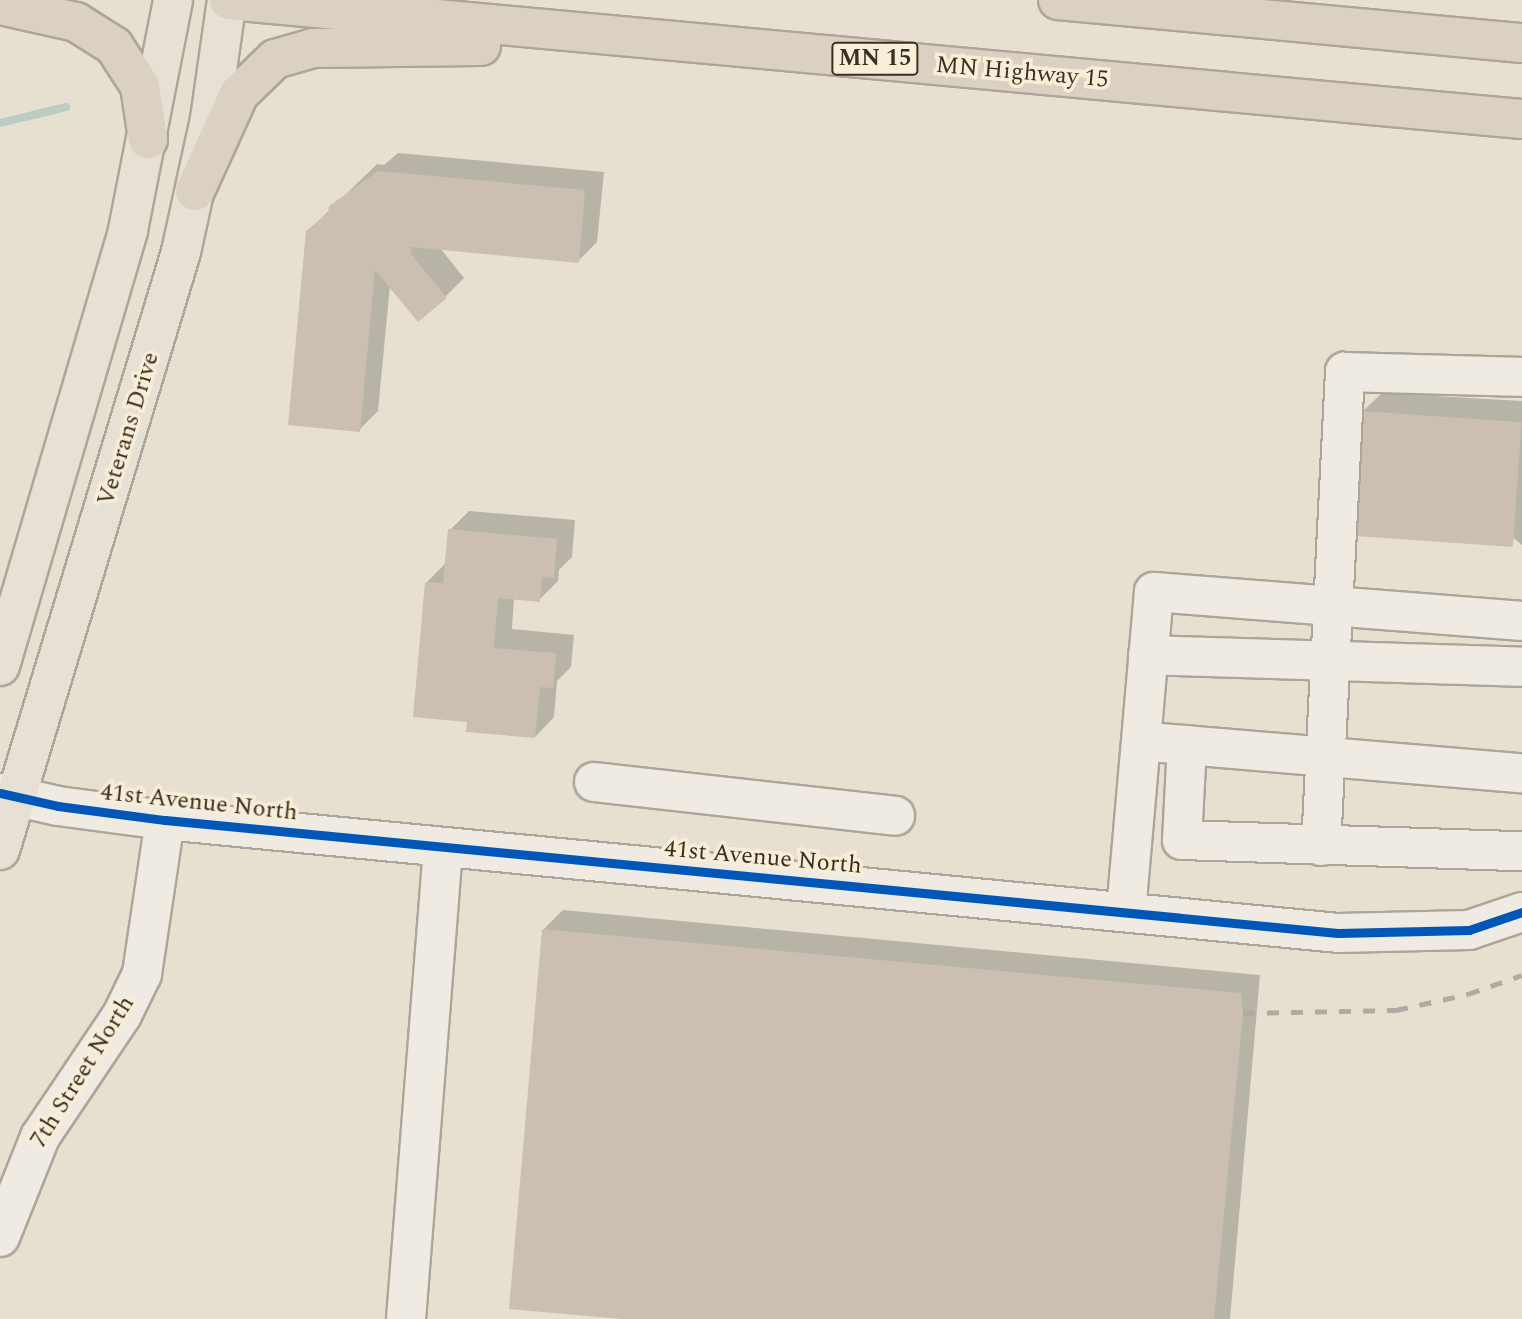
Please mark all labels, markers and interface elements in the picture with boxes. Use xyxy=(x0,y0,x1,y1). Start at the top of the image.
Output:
road number: MN 15 xyxy=(831,40,919,78)
street label: MN Highway 15 xyxy=(935,51,1109,95)
street label: Veterans Drive xyxy=(92,349,166,509)
street label: 41st Avenue North xyxy=(99,778,299,828)
street label: 41st Avenue North xyxy=(663,835,863,881)
street label: 7th Street North xyxy=(25,991,141,1153)

